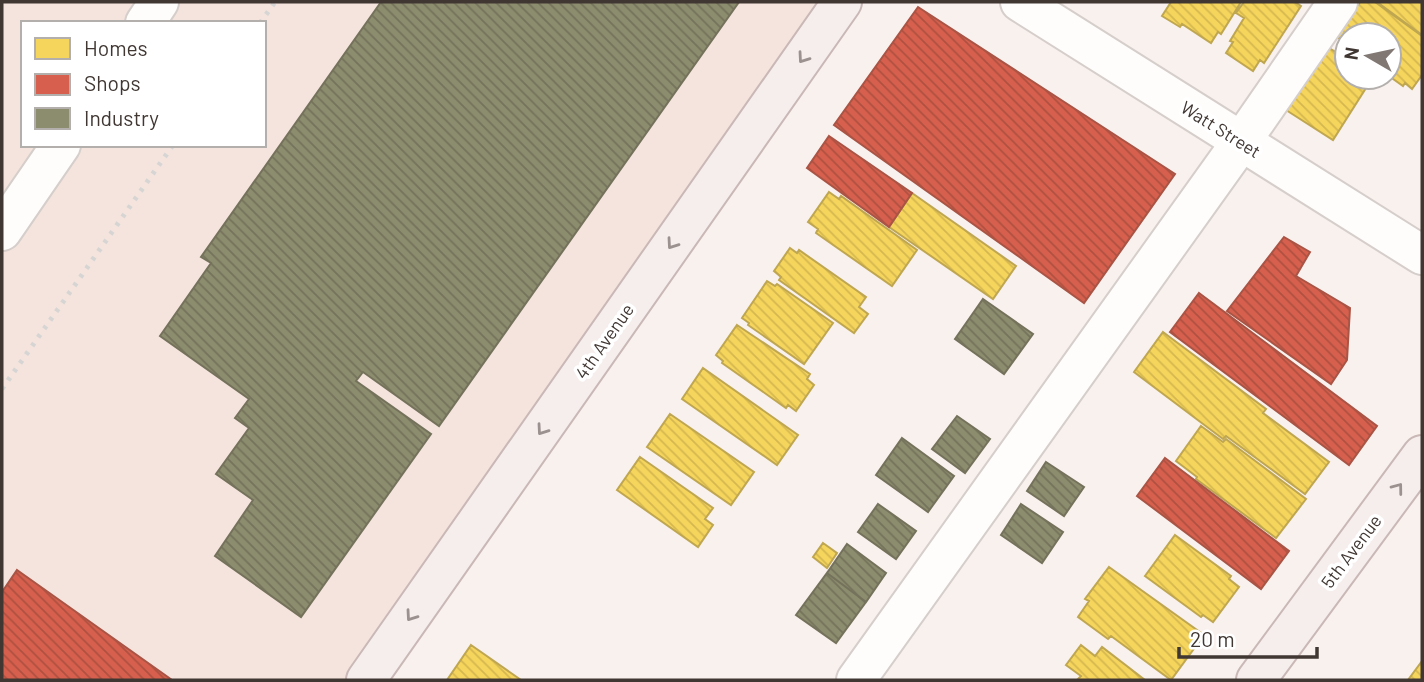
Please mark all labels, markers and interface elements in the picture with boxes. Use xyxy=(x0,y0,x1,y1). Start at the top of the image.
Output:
legend xyxy=(21,21,266,147)
north arrow xyxy=(1333,21,1403,91)
text: Homes xyxy=(84,35,148,60)
text: N xyxy=(1338,45,1363,61)
one-way arrow xyxy=(799,50,811,63)
text: Shops xyxy=(84,70,141,95)
street label: Watt Street xyxy=(1177,96,1265,162)
text: Industry xyxy=(84,105,159,130)
one-way arrow xyxy=(668,236,680,249)
street label: 4th Avenue xyxy=(570,299,638,383)
one-way arrow xyxy=(538,422,550,435)
one-way arrow xyxy=(1390,483,1403,495)
street label: 5th Avenue xyxy=(1316,510,1386,592)
one-way arrow xyxy=(407,608,419,621)
scale bar xyxy=(1179,616,1317,660)
text: 20 m xyxy=(1190,626,1235,651)

